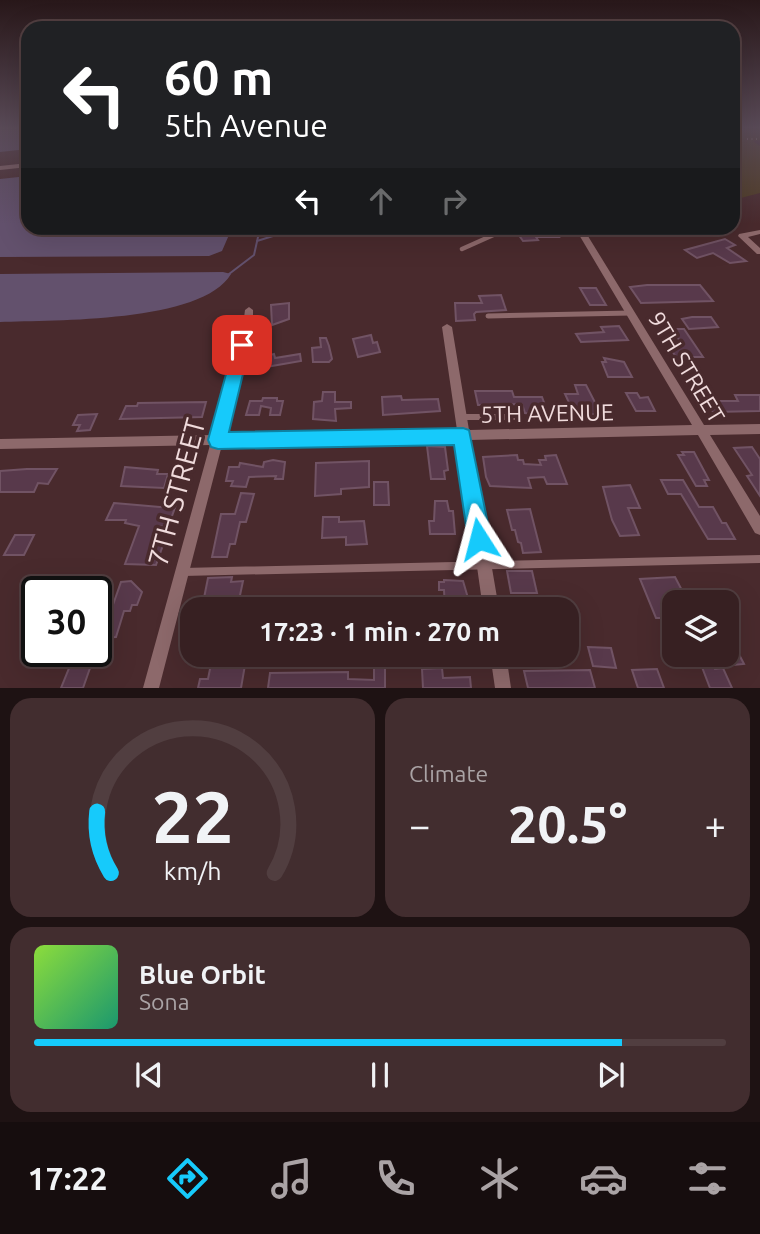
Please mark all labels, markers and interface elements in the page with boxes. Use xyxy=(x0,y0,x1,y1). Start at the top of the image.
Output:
icon: left xyxy=(49,49,140,140)
text: 60 m xyxy=(164,49,273,104)
text: 5th Avenue xyxy=(164,107,328,143)
icon: left xyxy=(289,182,327,220)
icon: ahead xyxy=(362,182,400,220)
icon: right xyxy=(435,182,473,220)
street label: 9TH STREET xyxy=(644,307,730,427)
pin xyxy=(212,315,272,375)
icon: arrive xyxy=(223,326,261,364)
street label: 5TH AVENUE xyxy=(480,399,614,427)
street label: 7TH STREET xyxy=(141,414,211,569)
position arrow xyxy=(442,502,516,576)
speed limit sign: 30 xyxy=(21,576,112,667)
map controls xyxy=(662,590,739,667)
button: layers xyxy=(662,590,739,667)
text: 17:23 · 1 min · 270 m xyxy=(259,617,500,646)
text: Climate xyxy=(409,761,488,786)
text: 22 xyxy=(151,776,234,858)
text: 20.5° xyxy=(508,795,627,853)
text: − xyxy=(409,804,430,846)
text: + xyxy=(705,804,726,846)
text: km/h xyxy=(164,857,221,885)
text: Blue Orbit xyxy=(139,960,266,989)
text: Sona xyxy=(139,989,189,1014)
icon: previous xyxy=(130,1056,168,1094)
icon: pause xyxy=(361,1056,399,1094)
icon: next xyxy=(592,1056,630,1094)
icon: directions xyxy=(163,1154,212,1203)
icon: music xyxy=(267,1154,316,1203)
icon: phone xyxy=(371,1154,420,1203)
icon: climate xyxy=(475,1154,524,1203)
icon: car xyxy=(579,1154,628,1203)
icon: filters xyxy=(683,1154,732,1203)
text: 17:22 xyxy=(28,1160,108,1196)

